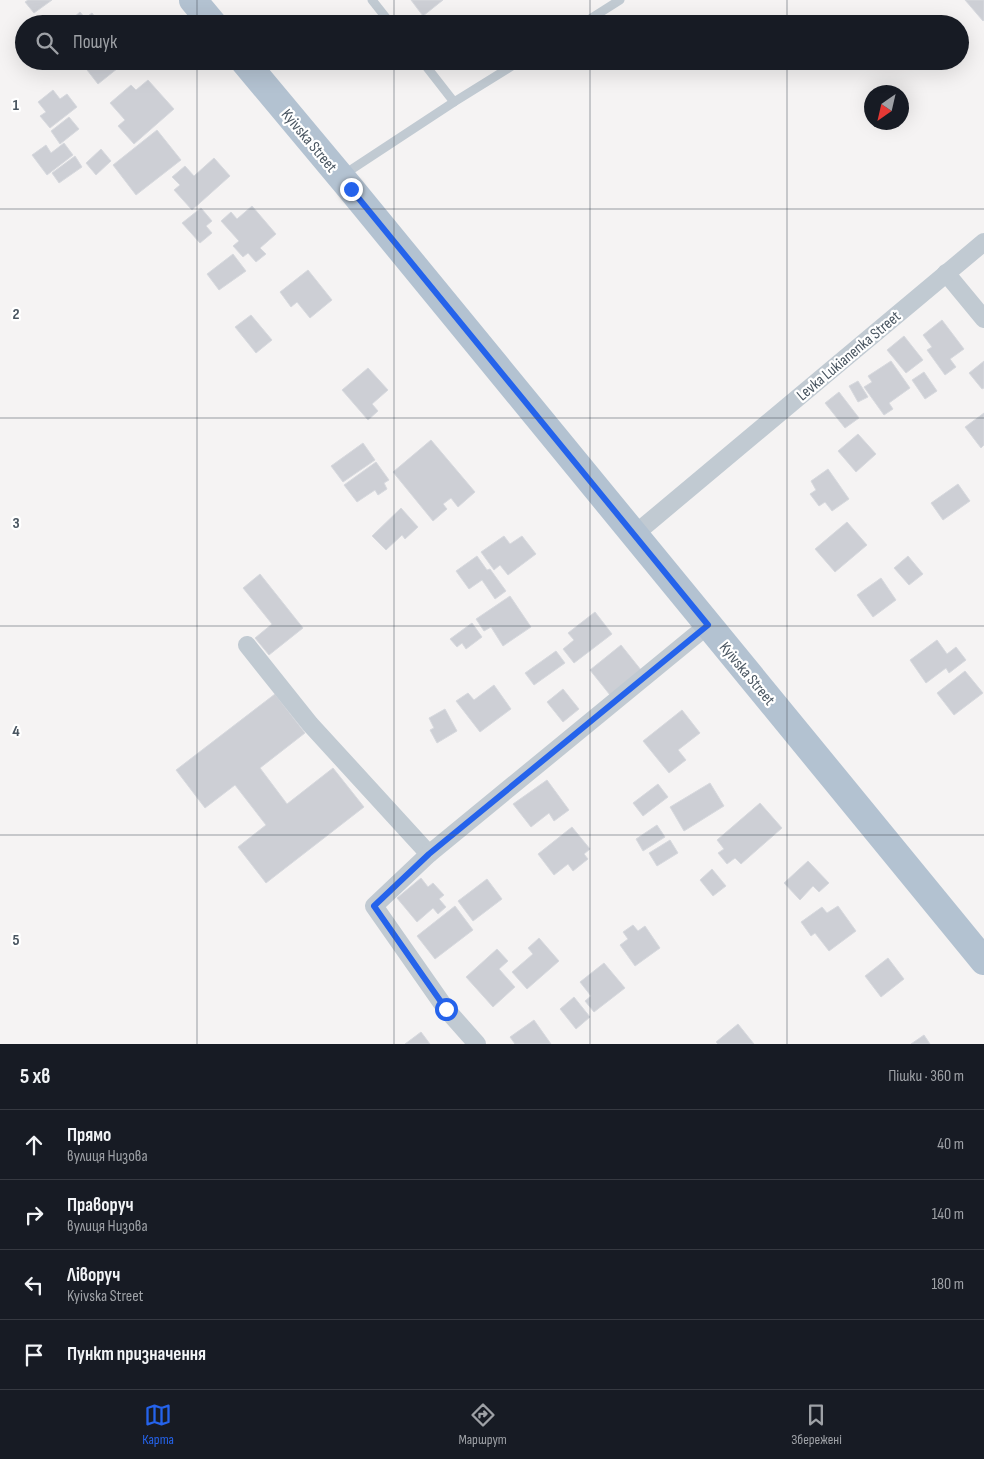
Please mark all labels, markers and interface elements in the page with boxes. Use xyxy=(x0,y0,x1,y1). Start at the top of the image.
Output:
search box xyxy=(15,15,969,70)
icon: search xyxy=(33,29,61,57)
text: Пошук xyxy=(73,31,117,54)
north arrow xyxy=(864,85,909,130)
text: 1 xyxy=(13,96,20,115)
street label: Kyivska Street xyxy=(277,106,341,176)
route end xyxy=(340,178,363,201)
text: 2 xyxy=(12,305,20,324)
street label: Levka Lukianenka Street xyxy=(793,307,905,405)
text: 3 xyxy=(12,514,20,533)
street label: Kyivska Street xyxy=(715,639,779,709)
text: 4 xyxy=(12,722,20,741)
text: 5 xyxy=(12,931,20,950)
route start xyxy=(435,998,458,1021)
text: 5 хв xyxy=(20,1064,50,1089)
text: Пішки · 360 m xyxy=(888,1067,964,1086)
text: Прямо xyxy=(67,1124,111,1147)
icon: ahead xyxy=(20,1131,48,1159)
text: 40 m xyxy=(937,1135,964,1154)
text: вулиця Низова xyxy=(67,1147,148,1166)
text: Праворуч xyxy=(67,1194,134,1217)
icon: right xyxy=(20,1201,48,1229)
text: 140 m xyxy=(932,1205,964,1224)
text: вулиця Низова xyxy=(67,1217,148,1236)
text: Ліворуч xyxy=(67,1264,120,1287)
icon: left xyxy=(20,1271,48,1299)
text: 180 m xyxy=(931,1275,964,1294)
text: Kyivska Street xyxy=(67,1287,144,1306)
icon: arrive xyxy=(20,1341,48,1369)
text: Пункт призначення xyxy=(67,1343,206,1366)
tab: Карта xyxy=(142,1401,174,1448)
tab: Маршрут xyxy=(458,1401,507,1448)
tab: Збережені xyxy=(791,1401,842,1448)

